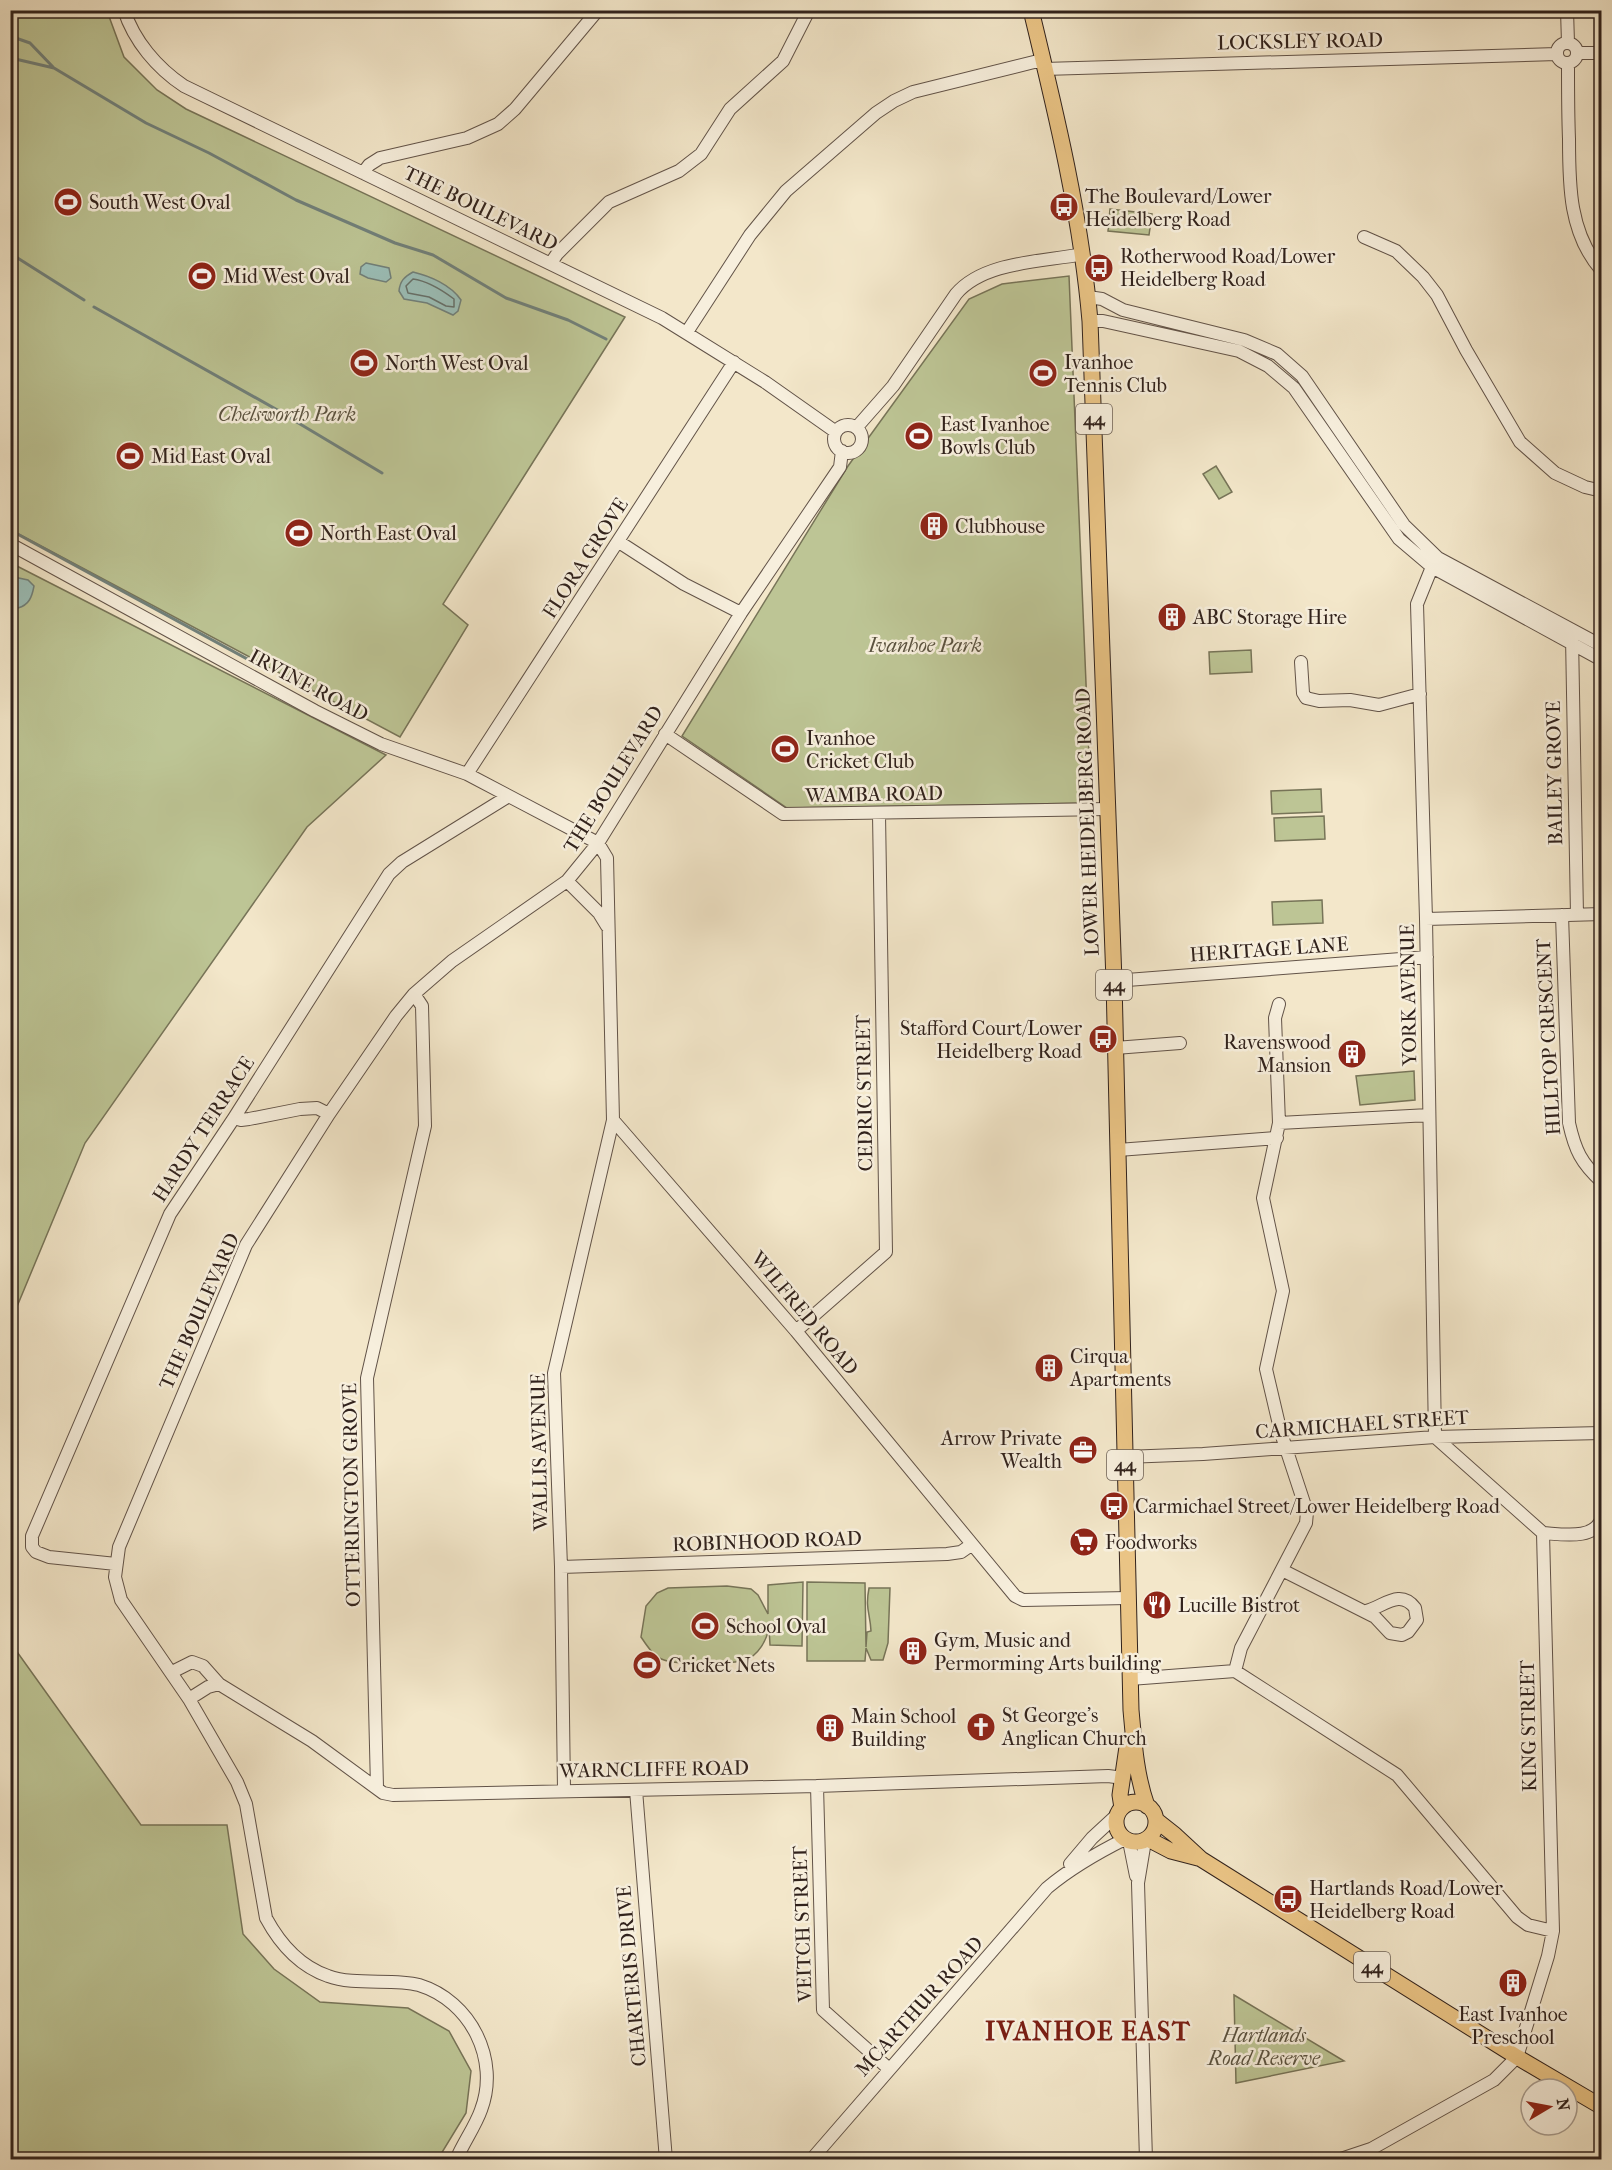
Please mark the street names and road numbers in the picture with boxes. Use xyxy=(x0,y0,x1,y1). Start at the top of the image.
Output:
street label: LOCKSLEY ROAD xyxy=(1217,29,1383,54)
street label: THE BOULEVARD xyxy=(400,161,562,256)
road number: 44 xyxy=(1076,404,1112,434)
street label: FLORA GROVE xyxy=(538,494,633,623)
street label: IRVINE ROAD xyxy=(245,644,372,726)
street label: LOWER HEIDELBERG ROAD xyxy=(1071,688,1104,956)
street label: BAILEY GROVE xyxy=(1542,701,1567,845)
street label: THE BOULEVARD xyxy=(559,702,668,857)
street label: WAMBA ROAD xyxy=(804,782,943,807)
street label: YORK AVENUE xyxy=(1396,924,1421,1067)
street label: HERITAGE LANE xyxy=(1189,932,1349,967)
street label: HILLTOP CRESCENT xyxy=(1532,937,1565,1136)
road number: 44 xyxy=(1096,970,1132,1000)
street label: CEDRIC STREET xyxy=(852,1014,877,1172)
street label: HARDY TERRACE xyxy=(148,1052,259,1206)
street label: THE BOULEVARD xyxy=(155,1229,244,1393)
street label: WILFRED ROAD xyxy=(746,1246,863,1380)
street label: WALLIS AVENUE xyxy=(527,1373,552,1532)
street label: OTTERINGTON GROVE xyxy=(338,1383,365,1607)
street label: CARMICHAEL STREET xyxy=(1255,1406,1470,1443)
road number: 44 xyxy=(1107,1450,1143,1480)
street label: ROBINHOOD ROAD xyxy=(672,1527,862,1556)
street label: KING STREET xyxy=(1516,1659,1541,1792)
street label: WARNCLIFFE ROAD xyxy=(558,1756,749,1783)
street label: VEITCH STREET xyxy=(788,1845,817,2004)
street label: CHARTERIS DRIVE xyxy=(612,1885,651,2067)
street label: MCARTHUR ROAD xyxy=(851,1932,988,2081)
road number: 44 xyxy=(1354,1952,1390,1982)

